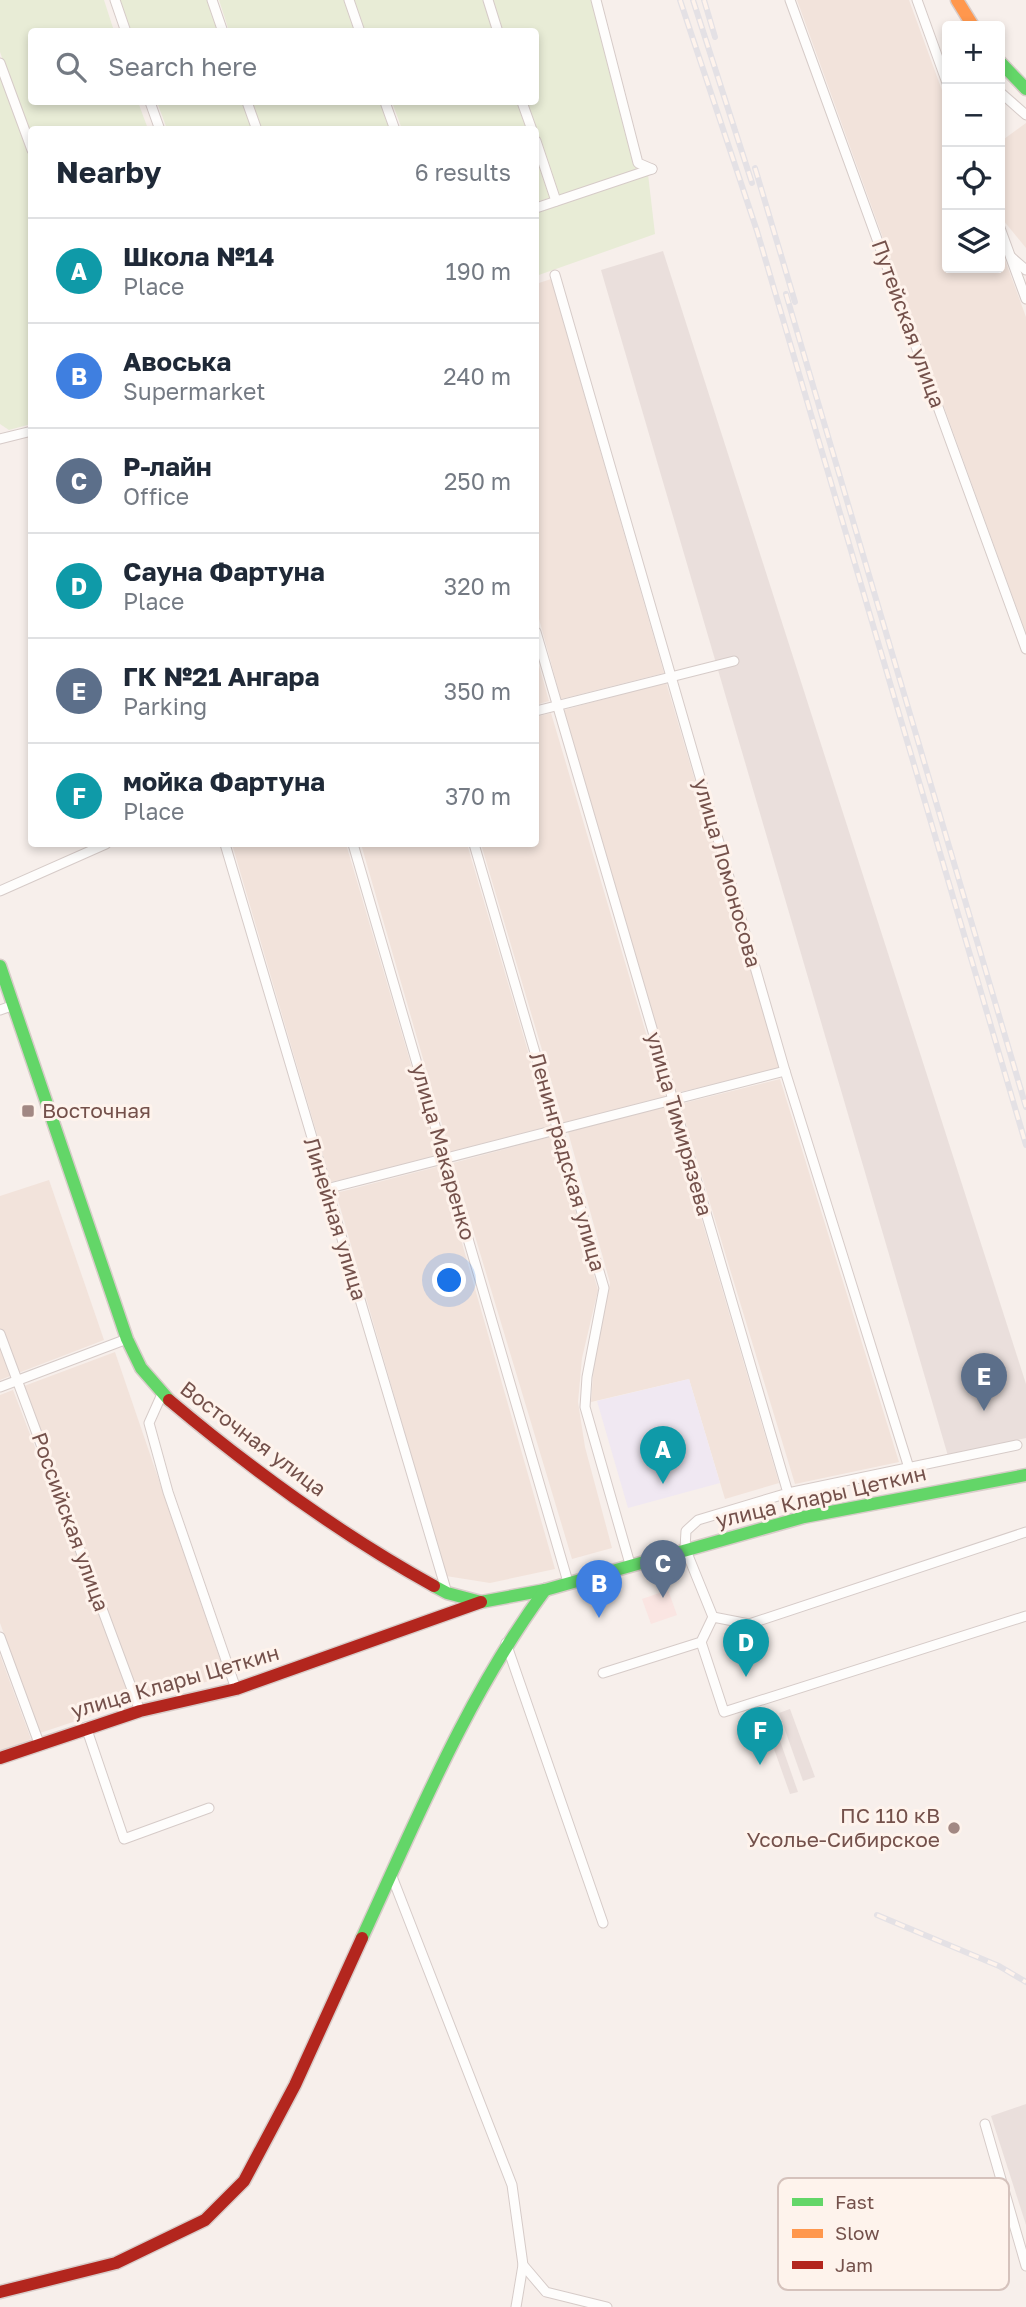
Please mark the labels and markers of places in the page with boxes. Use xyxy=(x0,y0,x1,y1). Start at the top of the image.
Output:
place label: Восточная xyxy=(42,1097,151,1123)
marker: Восточная xyxy=(20,1103,36,1119)
pin: E xyxy=(961,1353,1007,1411)
pin: A xyxy=(640,1426,686,1484)
pin: C xyxy=(640,1540,686,1598)
pin: B xyxy=(576,1560,622,1618)
pin: D xyxy=(723,1619,769,1677)
pin: F xyxy=(737,1707,783,1765)
place label: ПС 110 кВ Усолье-Сибирское xyxy=(746,1802,940,1852)
marker: ПС 110 кВ Усолье-Сибирское xyxy=(946,1820,962,1836)

